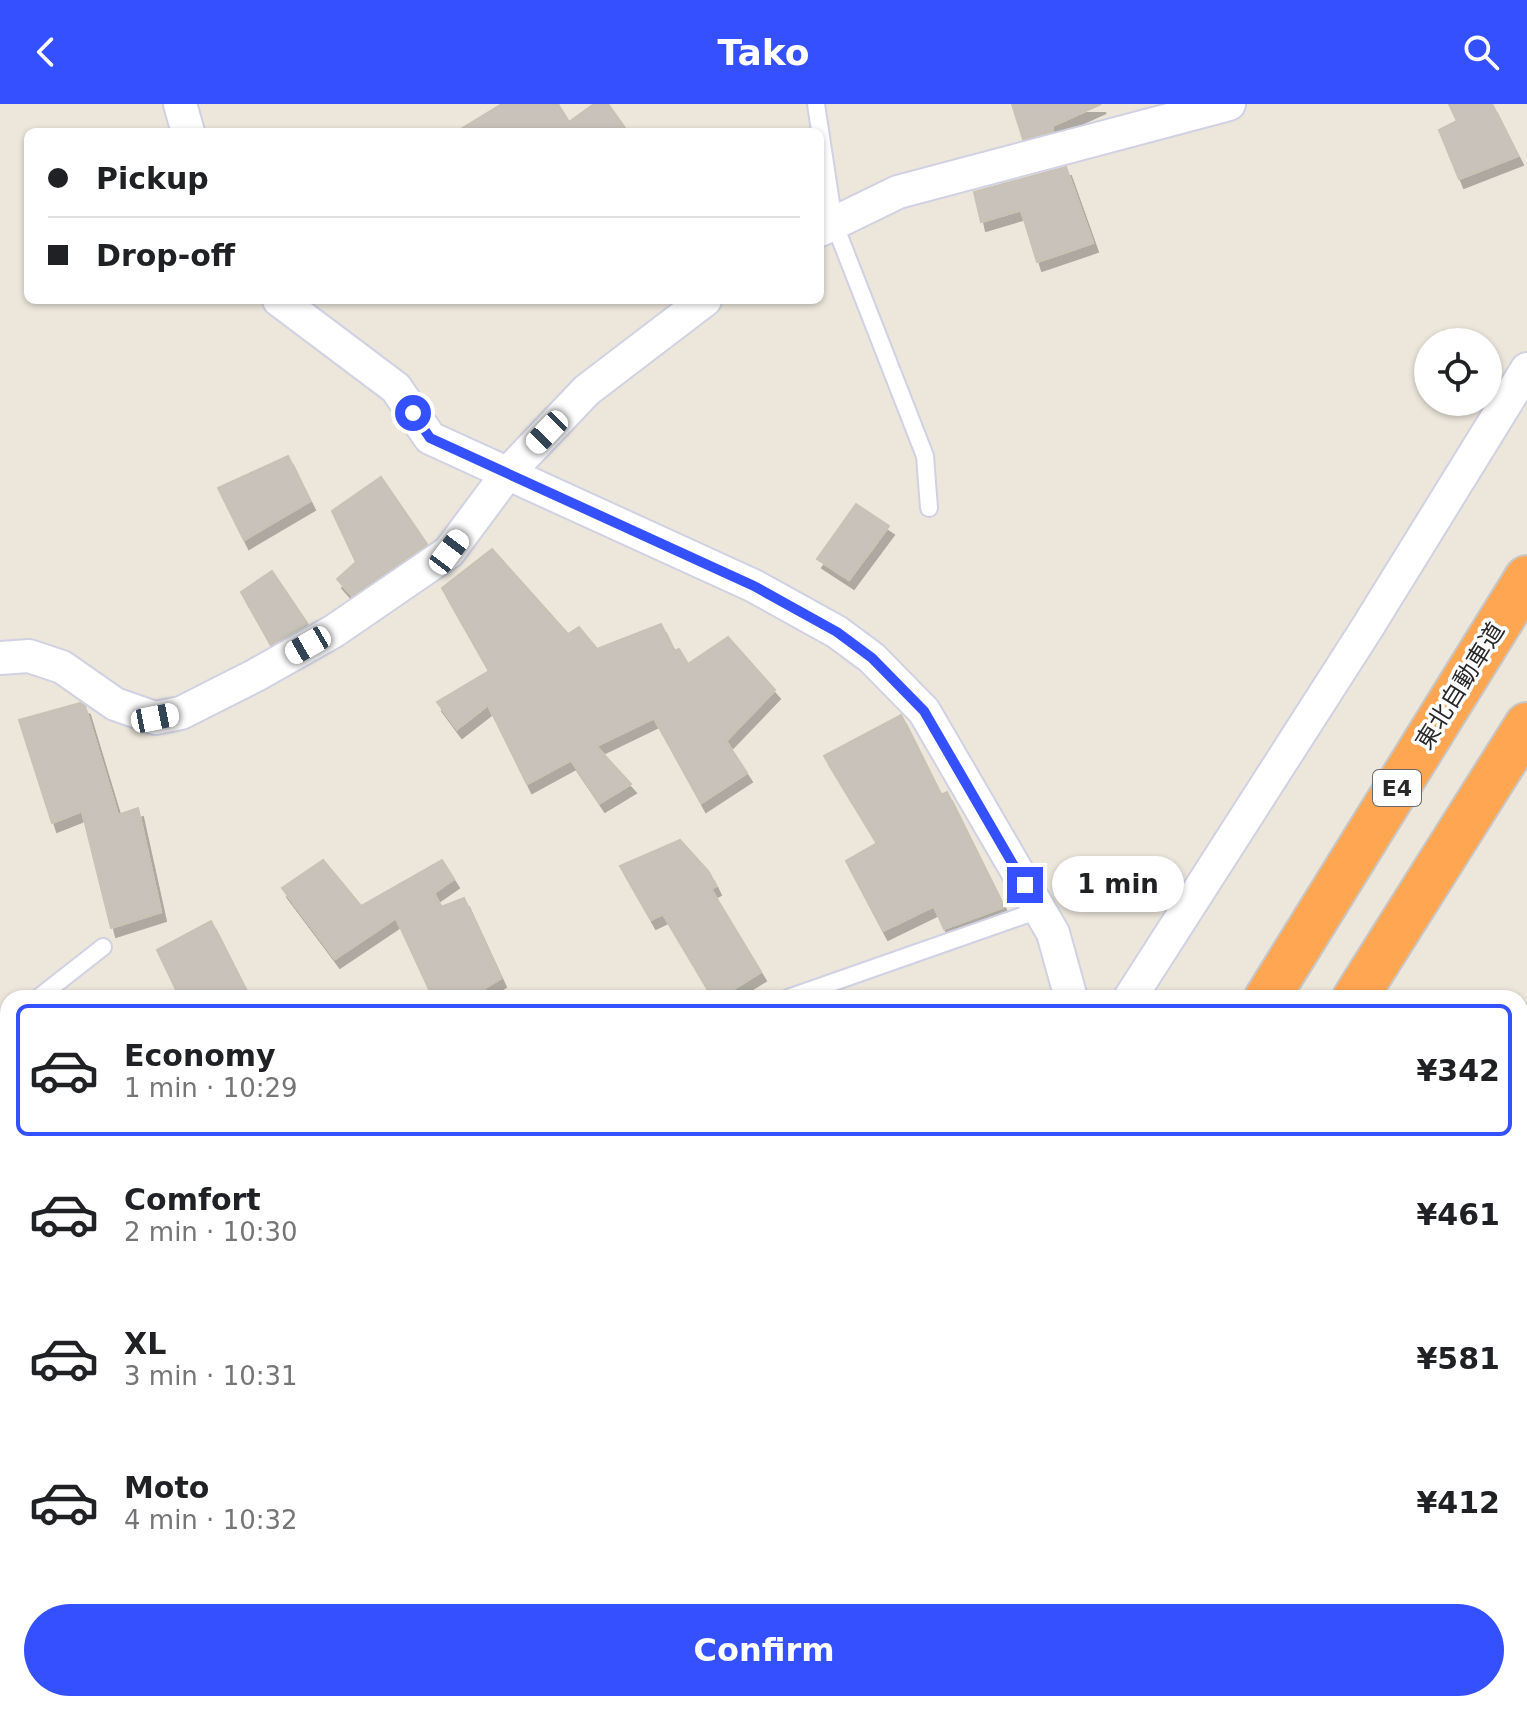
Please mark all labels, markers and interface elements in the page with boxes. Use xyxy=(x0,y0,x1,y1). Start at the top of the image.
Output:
icon: back xyxy=(24,30,68,74)
icon: search xyxy=(1459,30,1503,74)
text: Tako xyxy=(718,32,809,73)
text: Pickup xyxy=(96,161,209,196)
text: Drop-off xyxy=(96,238,235,273)
map controls xyxy=(1414,328,1502,416)
button: locate xyxy=(1414,328,1502,416)
route start xyxy=(395,395,431,431)
car xyxy=(522,406,572,458)
car xyxy=(425,526,473,578)
street label: 東北自動車道 xyxy=(1410,618,1510,754)
car xyxy=(281,623,335,667)
car xyxy=(129,702,181,734)
road number: E4 xyxy=(1373,770,1421,806)
callout: 1 min xyxy=(1053,857,1185,913)
route end xyxy=(1007,867,1043,903)
text: 1 min xyxy=(1077,869,1159,899)
icon: car xyxy=(28,1034,100,1106)
text: Economy xyxy=(124,1038,276,1073)
text: ¥342 xyxy=(1417,1053,1500,1088)
text: 1 min · 10:29 xyxy=(124,1073,298,1103)
icon: car xyxy=(28,1178,100,1250)
text: Comfort xyxy=(124,1182,261,1217)
text: ¥461 xyxy=(1417,1197,1500,1232)
text: 2 min · 10:30 xyxy=(124,1217,298,1247)
icon: car xyxy=(28,1322,100,1394)
text: XL xyxy=(124,1326,166,1361)
text: ¥581 xyxy=(1417,1341,1500,1376)
text: 3 min · 10:31 xyxy=(124,1361,298,1391)
icon: car xyxy=(28,1466,100,1538)
text: Moto xyxy=(124,1470,209,1505)
text: ¥412 xyxy=(1417,1485,1500,1520)
text: 4 min · 10:32 xyxy=(124,1505,298,1535)
button: Confirm xyxy=(24,1604,1504,1696)

